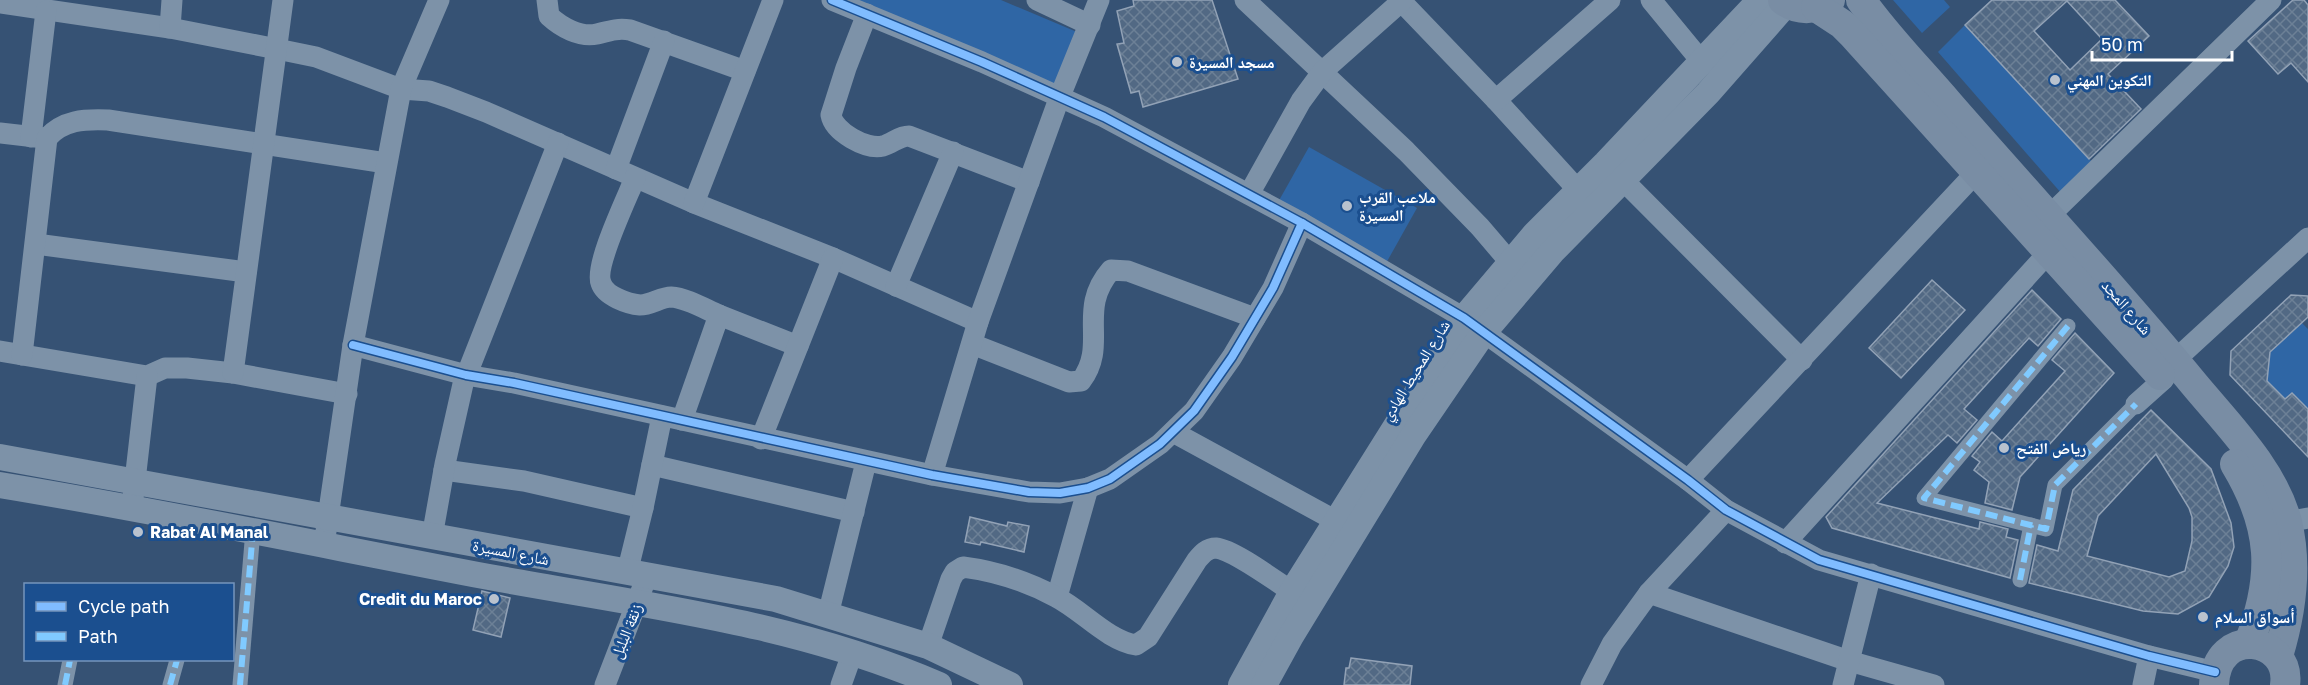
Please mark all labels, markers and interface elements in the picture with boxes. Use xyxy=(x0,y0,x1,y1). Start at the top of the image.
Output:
scale bar xyxy=(2092,24,2232,62)
text: 50 m xyxy=(2101,33,2143,55)
place label: مسجد المسيرة xyxy=(1189,52,1275,72)
marker: مسجد المسيرة xyxy=(1170,55,1184,69)
place label: التكوين المهني xyxy=(2067,70,2152,93)
marker: التكوين المهني xyxy=(2048,73,2062,87)
place label: ملاعب القرب المسيرة xyxy=(1359,187,1436,225)
marker: ملاعب القرب المسيرة xyxy=(1340,199,1354,213)
street label: شارع المجد xyxy=(2097,275,2156,339)
street label: شارع المحيط الهادي xyxy=(1376,316,1457,426)
place label: رياض الفتح xyxy=(2016,438,2086,459)
marker: رياض الفتح xyxy=(1997,441,2011,455)
place label: Rabat Al Manal xyxy=(150,522,269,542)
marker: Rabat Al Manal xyxy=(131,525,145,539)
street label: شارع المسيرة xyxy=(471,535,551,570)
legend xyxy=(24,583,234,661)
place label: Credit du Maroc xyxy=(359,589,482,609)
marker: Credit du Maroc xyxy=(487,592,501,606)
text: Cycle path xyxy=(78,595,170,617)
street label: زنقة البلبل xyxy=(606,600,647,662)
place label: أسواق السلام xyxy=(2215,607,2295,629)
marker: أسواق السلام xyxy=(2196,610,2210,624)
text: Path xyxy=(78,625,118,647)

